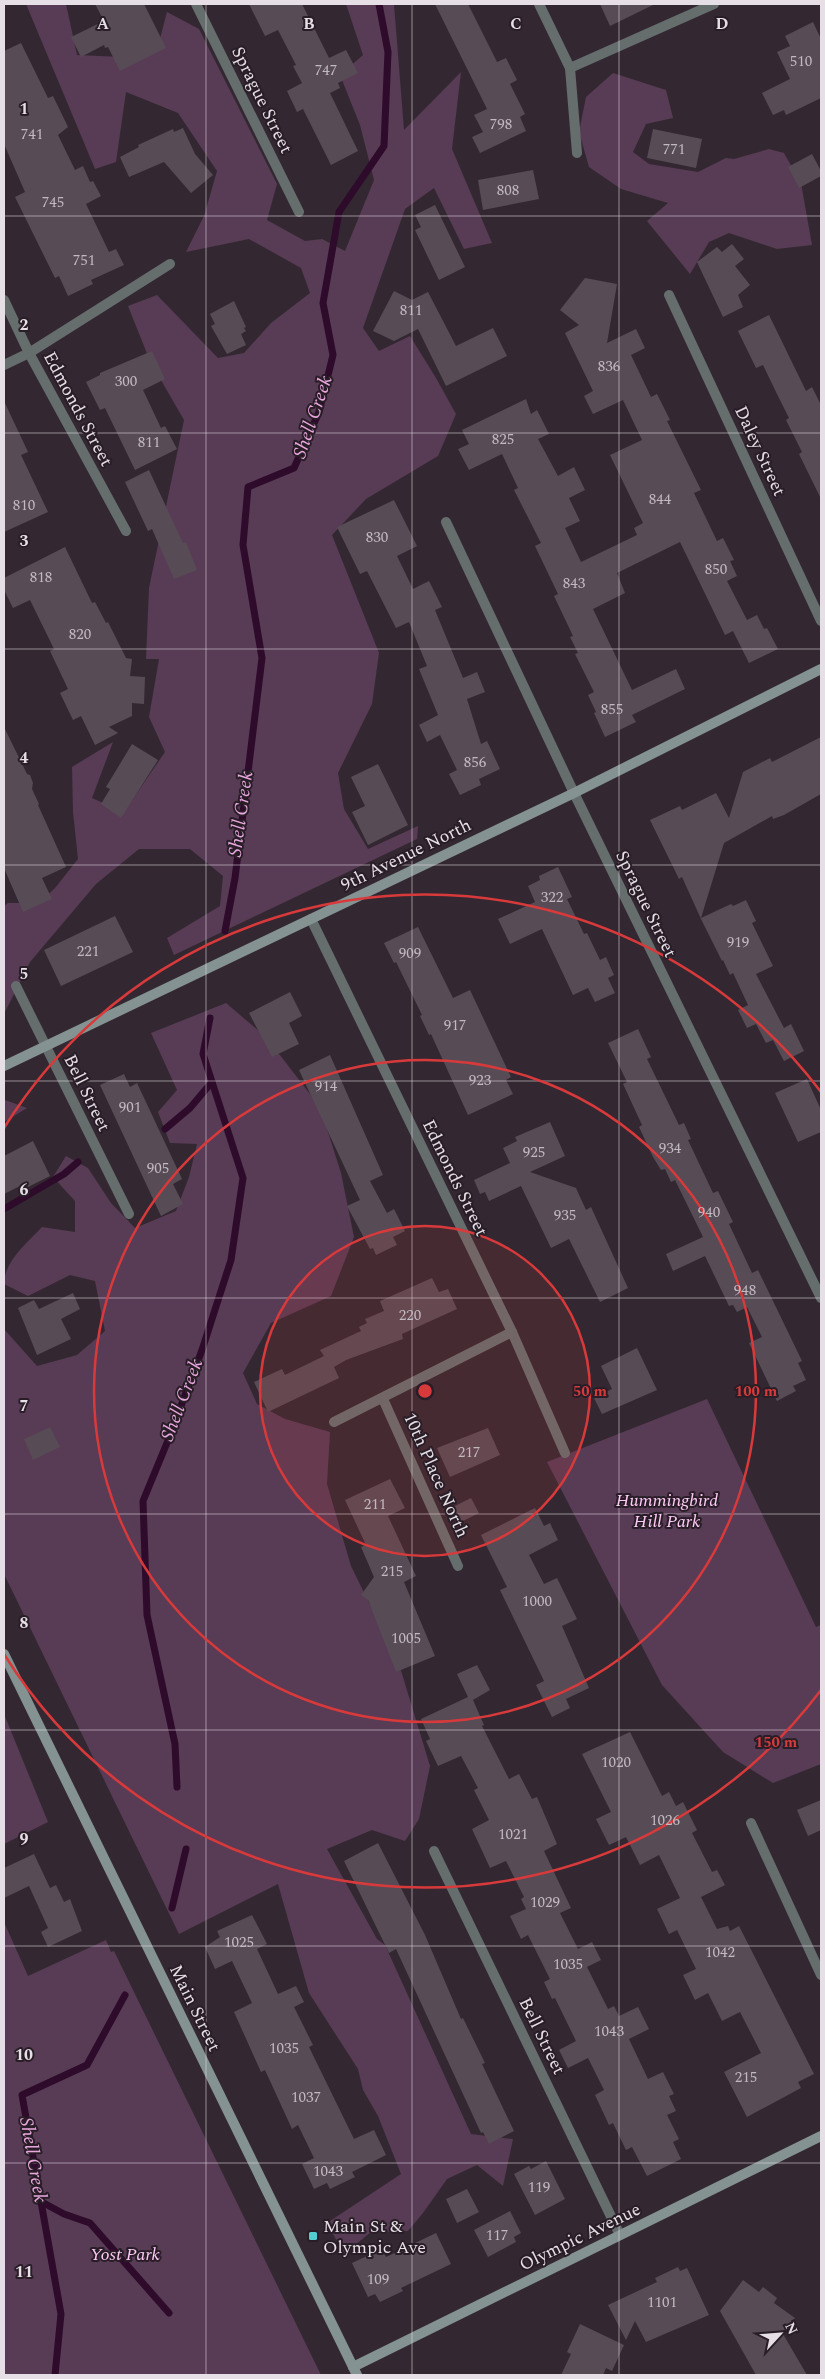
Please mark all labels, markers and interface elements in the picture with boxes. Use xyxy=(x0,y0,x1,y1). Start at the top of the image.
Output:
text: A xyxy=(97,12,110,36)
text: B xyxy=(303,12,315,36)
text: C xyxy=(510,12,522,36)
text: D xyxy=(716,12,729,36)
street label: Sprague Street xyxy=(224,42,300,158)
house number: 510 xyxy=(790,50,812,73)
house number: 747 xyxy=(315,59,337,82)
text: 1 xyxy=(20,97,28,121)
house number: 798 xyxy=(490,113,512,136)
house number: 741 xyxy=(21,123,43,146)
house number: 771 xyxy=(663,138,685,161)
house number: 808 xyxy=(497,179,519,202)
house number: 745 xyxy=(42,191,64,214)
house number: 751 xyxy=(73,249,95,272)
house number: 811 xyxy=(400,299,422,322)
text: 2 xyxy=(20,313,29,337)
street label: Edmonds Street xyxy=(36,347,120,471)
house number: 836 xyxy=(598,355,621,378)
house number: 300 xyxy=(115,370,137,393)
water label: Shell Creek xyxy=(285,371,341,463)
street label: Daley Street xyxy=(727,401,793,501)
house number: 825 xyxy=(492,428,514,451)
house number: 811 xyxy=(138,431,160,454)
house number: 844 xyxy=(649,488,672,511)
house number: 810 xyxy=(13,494,35,517)
house number: 830 xyxy=(366,526,388,549)
text: 3 xyxy=(20,529,29,553)
house number: 850 xyxy=(705,558,727,581)
house number: 818 xyxy=(30,566,52,589)
house number: 843 xyxy=(563,572,586,595)
house number: 820 xyxy=(69,623,91,646)
house number: 855 xyxy=(601,698,623,721)
text: 4 xyxy=(20,746,29,770)
house number: 856 xyxy=(464,751,487,774)
water label: Shell Creek xyxy=(221,769,261,859)
street label: 9th Avenue North xyxy=(336,812,476,898)
street label: Sprague Street xyxy=(608,846,684,962)
house number: 322 xyxy=(541,886,563,909)
house number: 919 xyxy=(727,931,749,954)
house number: 221 xyxy=(77,940,99,963)
house number: 909 xyxy=(399,942,421,965)
text: 5 xyxy=(20,962,28,986)
house number: 917 xyxy=(444,1014,466,1037)
street label: Bell Street xyxy=(57,1050,117,1136)
house number: 923 xyxy=(469,1069,492,1092)
house number: 914 xyxy=(315,1075,338,1098)
house number: 901 xyxy=(119,1096,141,1119)
street label: Edmonds Street xyxy=(415,1115,495,1241)
house number: 934 xyxy=(659,1137,682,1160)
house number: 925 xyxy=(523,1141,545,1164)
house number: 905 xyxy=(147,1157,169,1180)
text: 6 xyxy=(20,1178,29,1202)
house number: 940 xyxy=(698,1201,720,1224)
house number: 935 xyxy=(554,1204,576,1227)
house number: 948 xyxy=(734,1279,756,1302)
house number: 220 xyxy=(399,1304,421,1327)
water label: Shell Creek xyxy=(153,1354,211,1445)
text: 50 m xyxy=(573,1380,608,1403)
text: 100 m xyxy=(735,1380,778,1403)
centre of rings xyxy=(416,1382,434,1400)
text: 7 xyxy=(20,1394,29,1418)
street label: 10th Place North xyxy=(396,1408,476,1542)
house number: 217 xyxy=(458,1441,480,1464)
park label: Hummingbird Hill Park xyxy=(616,1487,718,1535)
house number: 211 xyxy=(364,1493,386,1516)
house number: 215 xyxy=(381,1560,403,1583)
house number: 1000 xyxy=(522,1590,552,1613)
text: 8 xyxy=(20,1611,29,1635)
house number: 1005 xyxy=(391,1627,421,1650)
text: 150 m xyxy=(755,1731,798,1754)
house number: 1020 xyxy=(601,1751,631,1774)
house number: 1026 xyxy=(650,1809,680,1832)
house number: 1021 xyxy=(498,1823,528,1846)
text: 9 xyxy=(20,1827,29,1851)
house number: 1029 xyxy=(530,1891,560,1914)
house number: 1025 xyxy=(224,1931,254,1954)
house number: 1042 xyxy=(705,1941,735,1964)
house number: 1035 xyxy=(553,1953,583,1976)
street label: Main Street xyxy=(162,1960,228,2056)
street label: Bell Street xyxy=(512,1993,572,2079)
house number: 1043 xyxy=(594,2020,624,2043)
house number: 1035 xyxy=(269,2037,299,2060)
text: 10 xyxy=(15,2043,33,2067)
house number: 215 xyxy=(735,2066,757,2089)
house number: 1037 xyxy=(291,2086,321,2109)
water label: Shell Creek xyxy=(11,2115,55,2205)
house number: 1043 xyxy=(313,2160,343,2183)
house number: 119 xyxy=(528,2176,550,2199)
street label: Olympic Avenue xyxy=(515,2196,645,2278)
place label: Main St & Olympic Ave xyxy=(323,2213,426,2261)
house number: 117 xyxy=(486,2224,508,2247)
marker: Main St & Olympic Ave xyxy=(307,2230,319,2242)
park label: Yost Park xyxy=(90,2241,161,2268)
text: 11 xyxy=(15,2260,33,2284)
house number: 109 xyxy=(367,2268,389,2291)
house number: 1101 xyxy=(647,2291,677,2314)
north arrow xyxy=(755,2309,805,2359)
text: N xyxy=(779,2319,803,2338)

